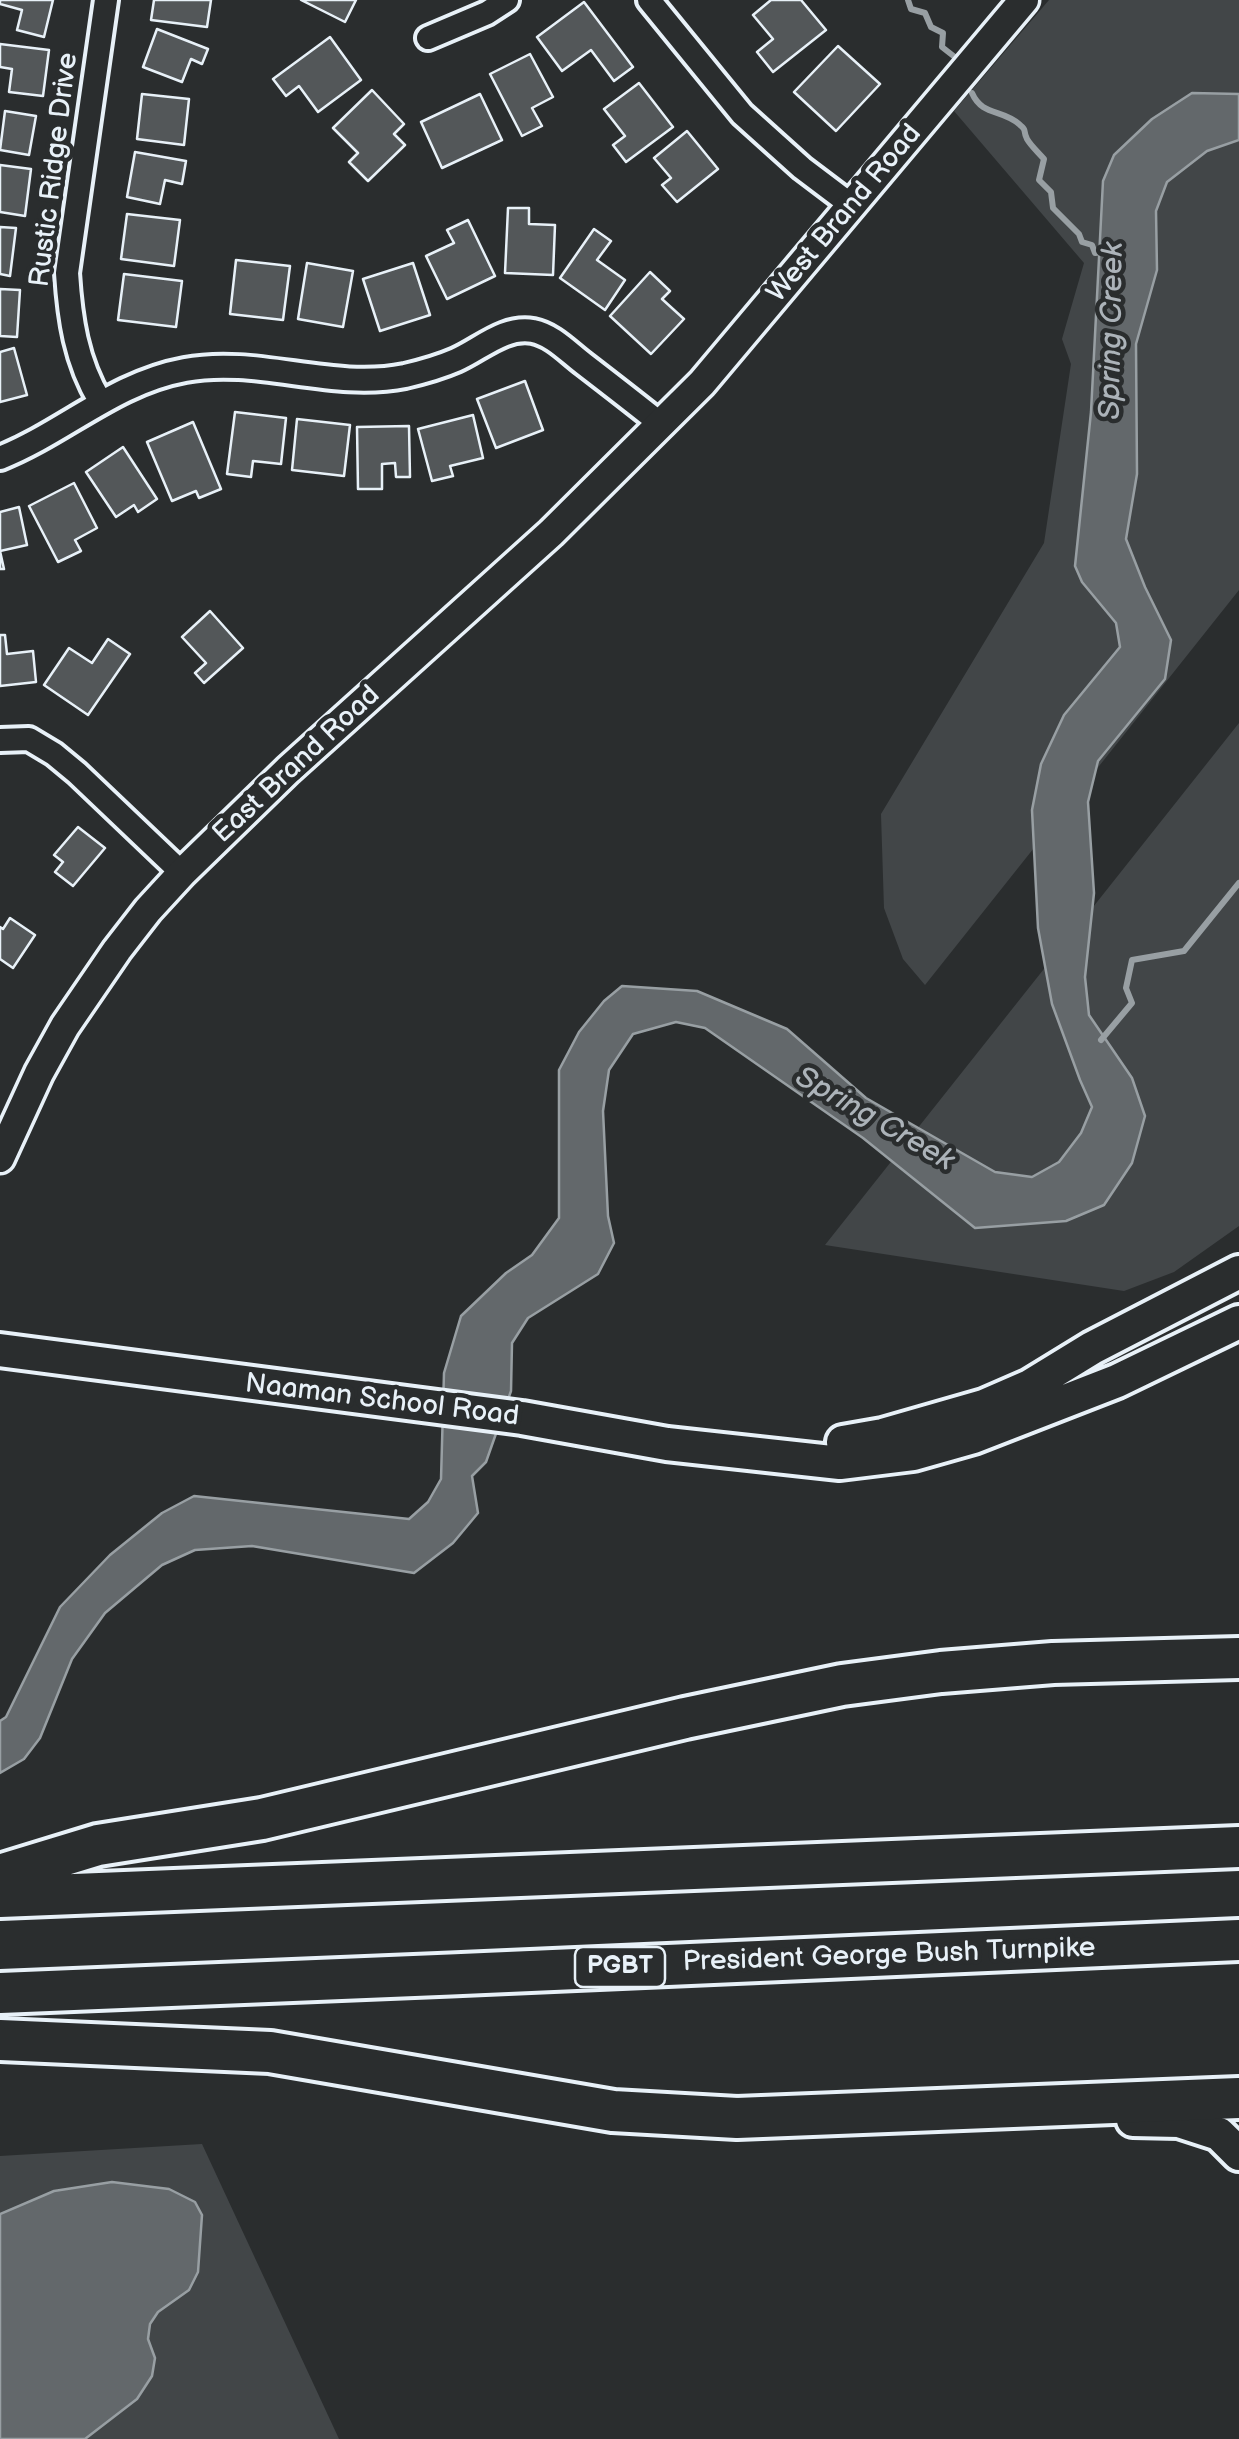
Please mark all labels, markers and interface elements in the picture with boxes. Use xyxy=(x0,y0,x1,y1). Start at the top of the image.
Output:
street label: Rustic Ridge Drive xyxy=(24,51,86,289)
street label: West Brand Road xyxy=(761,118,929,310)
water label: Spring Creek xyxy=(1093,242,1133,420)
street label: East Brand Road xyxy=(207,679,387,851)
water label: Spring Creek xyxy=(788,1060,960,1180)
street label: Naaman School Road xyxy=(243,1368,521,1434)
street label: President George Bush Turnpike xyxy=(682,1932,1096,1980)
road number: PGBT xyxy=(575,1947,665,1987)

